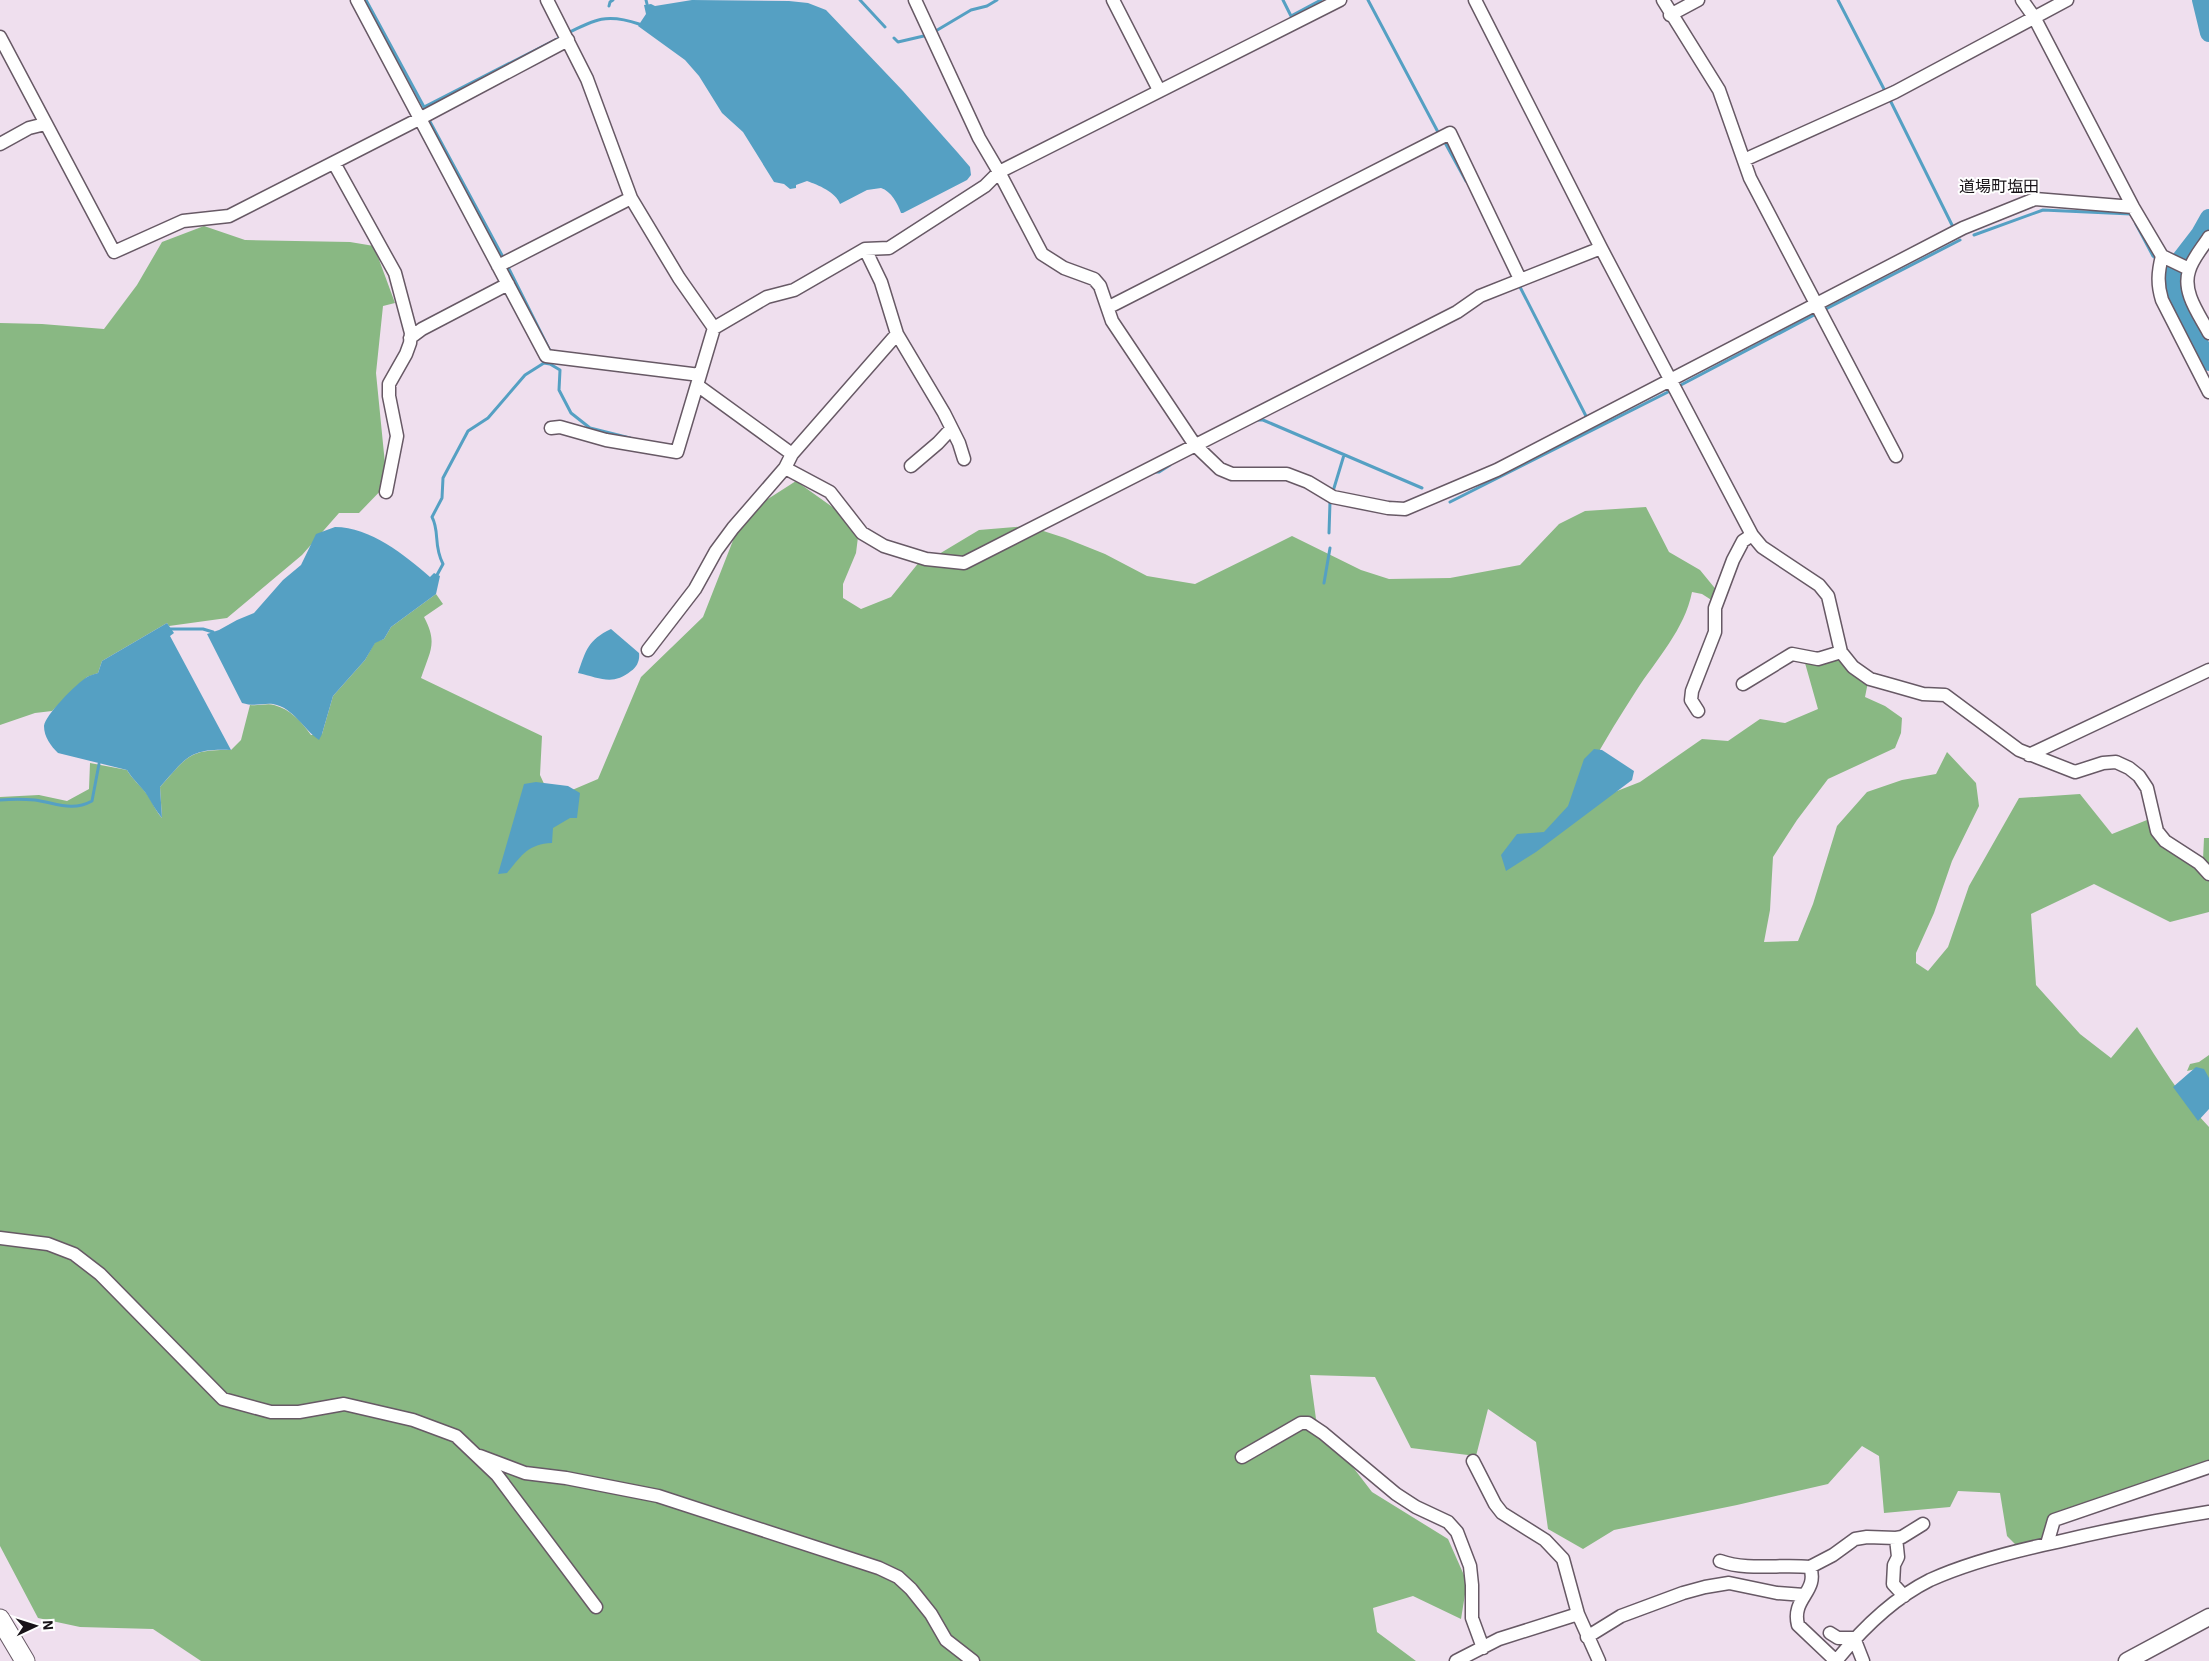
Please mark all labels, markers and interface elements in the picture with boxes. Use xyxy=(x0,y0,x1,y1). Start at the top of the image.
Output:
district label: 道場町塩田 xyxy=(1959,176,2039,196)
north arrow xyxy=(10,1601,60,1651)
text: N xyxy=(39,1619,57,1631)

